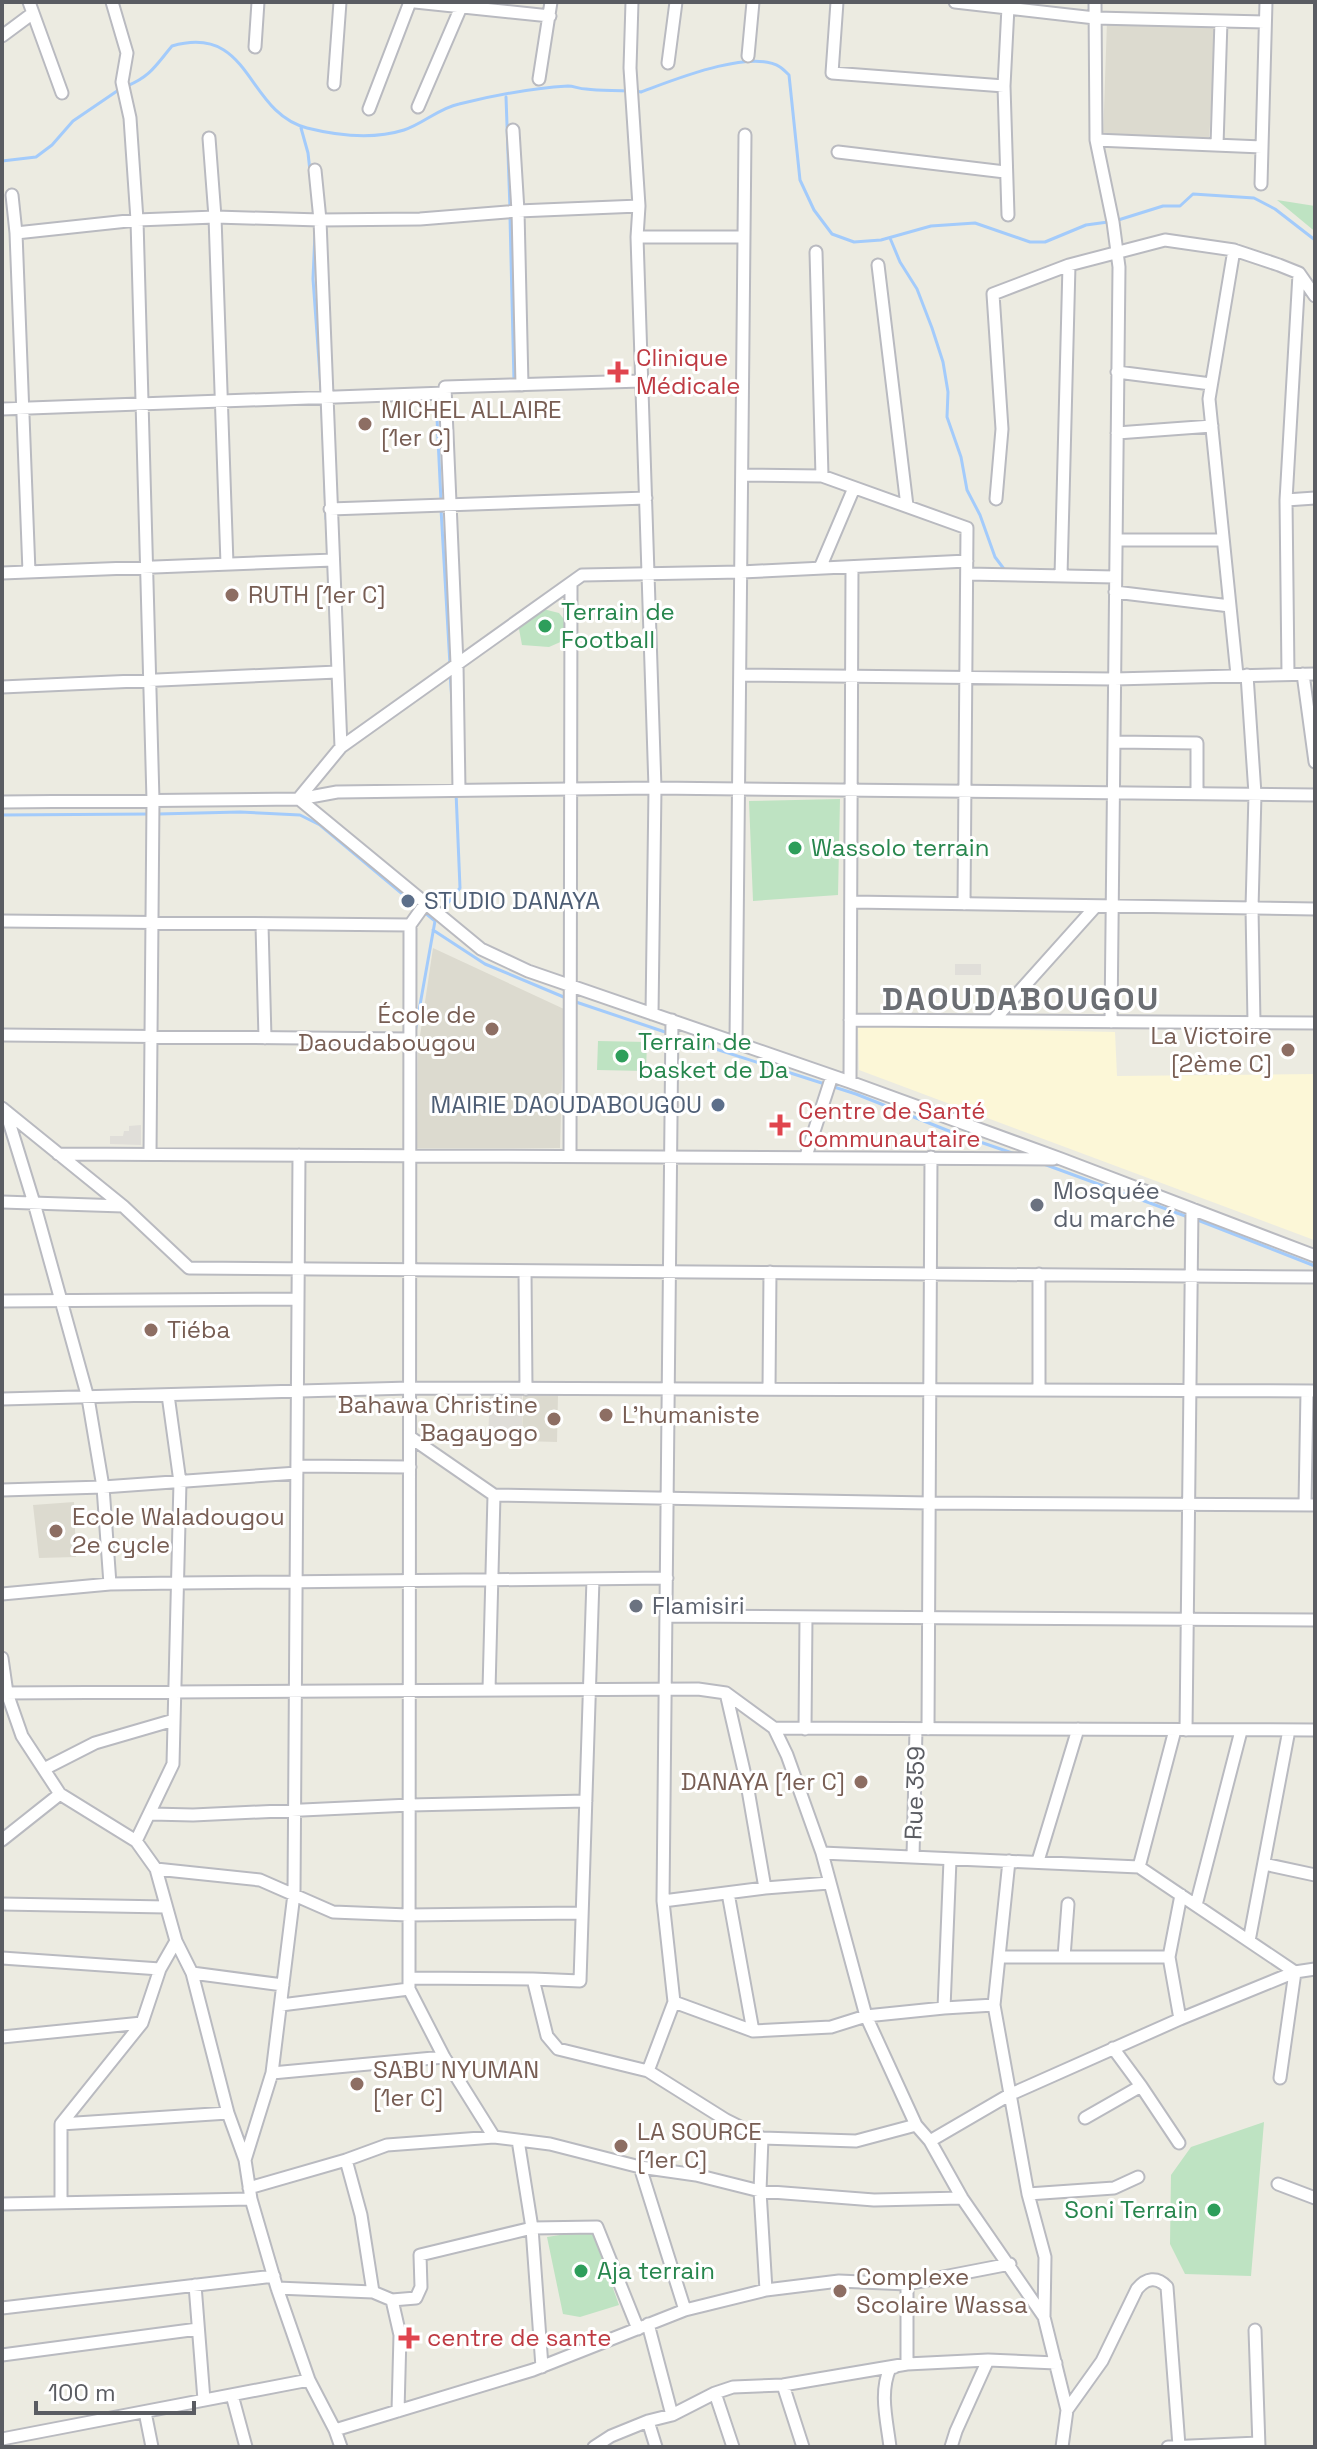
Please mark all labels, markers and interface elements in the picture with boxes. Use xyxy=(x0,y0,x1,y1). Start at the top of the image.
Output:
place label: Clinique Médicale xyxy=(636,342,741,401)
marker: Clinique Médicale xyxy=(607,361,629,383)
place label: MICHEL ALLAIRE [1er C] xyxy=(381,394,562,453)
marker: MICHEL ALLAIRE [1er C] xyxy=(356,415,374,433)
place label: RUTH [1er C] xyxy=(248,579,385,610)
marker: RUTH [1er C] xyxy=(223,586,241,604)
place label: Terrain de Football xyxy=(561,596,675,655)
marker: Terrain de Football xyxy=(536,617,554,635)
place label: Wassolo terrain xyxy=(811,832,989,863)
marker: Wassolo terrain xyxy=(786,839,804,857)
place label: STUDIO DANAYA xyxy=(424,885,600,916)
marker: STUDIO DANAYA xyxy=(399,892,417,910)
district label: DAOUDABOUGOU xyxy=(882,979,1160,1019)
place label: École de Daoudabougou xyxy=(298,999,476,1058)
marker: École de Daoudabougou xyxy=(483,1020,501,1038)
place label: La Victoire [2ème C] xyxy=(1150,1020,1272,1079)
place label: Terrain de basket de Da xyxy=(638,1026,789,1085)
marker: La Victoire [2ème C] xyxy=(1279,1041,1297,1059)
marker: Terrain de basket de Da xyxy=(613,1047,631,1065)
place label: MAIRIE DAOUDABOUGOU xyxy=(430,1089,702,1120)
place label: Centre de Santé Communautaire xyxy=(798,1095,986,1154)
marker: MAIRIE DAOUDABOUGOU xyxy=(709,1096,727,1114)
marker: Centre de Santé Communautaire xyxy=(769,1114,791,1136)
place label: Mosquée du marché xyxy=(1053,1175,1176,1234)
marker: Mosquée du marché xyxy=(1028,1196,1046,1214)
place label: Tiéba xyxy=(167,1314,230,1345)
marker: Tiéba xyxy=(142,1321,160,1339)
place label: Bahawa Christine Bagayogo xyxy=(338,1389,538,1448)
place label: L'humaniste xyxy=(622,1399,760,1430)
marker: L'humaniste xyxy=(597,1406,615,1424)
marker: Bahawa Christine Bagayogo xyxy=(545,1410,563,1428)
place label: Ecole Waladougou 2e cycle xyxy=(72,1501,285,1560)
marker: Ecole Waladougou 2e cycle xyxy=(47,1522,65,1540)
place label: Flamisiri xyxy=(652,1590,745,1621)
marker: Flamisiri xyxy=(627,1597,645,1615)
street label: Rue 359 xyxy=(897,1746,932,1840)
place label: DANAYA [1er C] xyxy=(681,1766,845,1797)
marker: DANAYA [1er C] xyxy=(852,1773,870,1791)
place label: SABU NYUMAN [1er C] xyxy=(373,2054,539,2113)
marker: SABU NYUMAN [1er C] xyxy=(348,2075,366,2093)
place label: LA SOURCE [1er C] xyxy=(637,2116,762,2175)
marker: LA SOURCE [1er C] xyxy=(612,2137,630,2155)
place label: Soni Terrain xyxy=(1064,2194,1198,2225)
marker: Soni Terrain xyxy=(1205,2201,1223,2219)
place label: Aja terrain xyxy=(597,2255,715,2286)
place label: Complexe Scolaire Wassa xyxy=(856,2261,1028,2320)
marker: Aja terrain xyxy=(572,2262,590,2280)
marker: Complexe Scolaire Wassa xyxy=(831,2282,849,2300)
place label: centre de sante xyxy=(427,2322,611,2353)
marker: centre de sante xyxy=(398,2327,420,2349)
scale bar xyxy=(36,2365,194,2415)
text: 100 m xyxy=(48,2377,116,2408)

